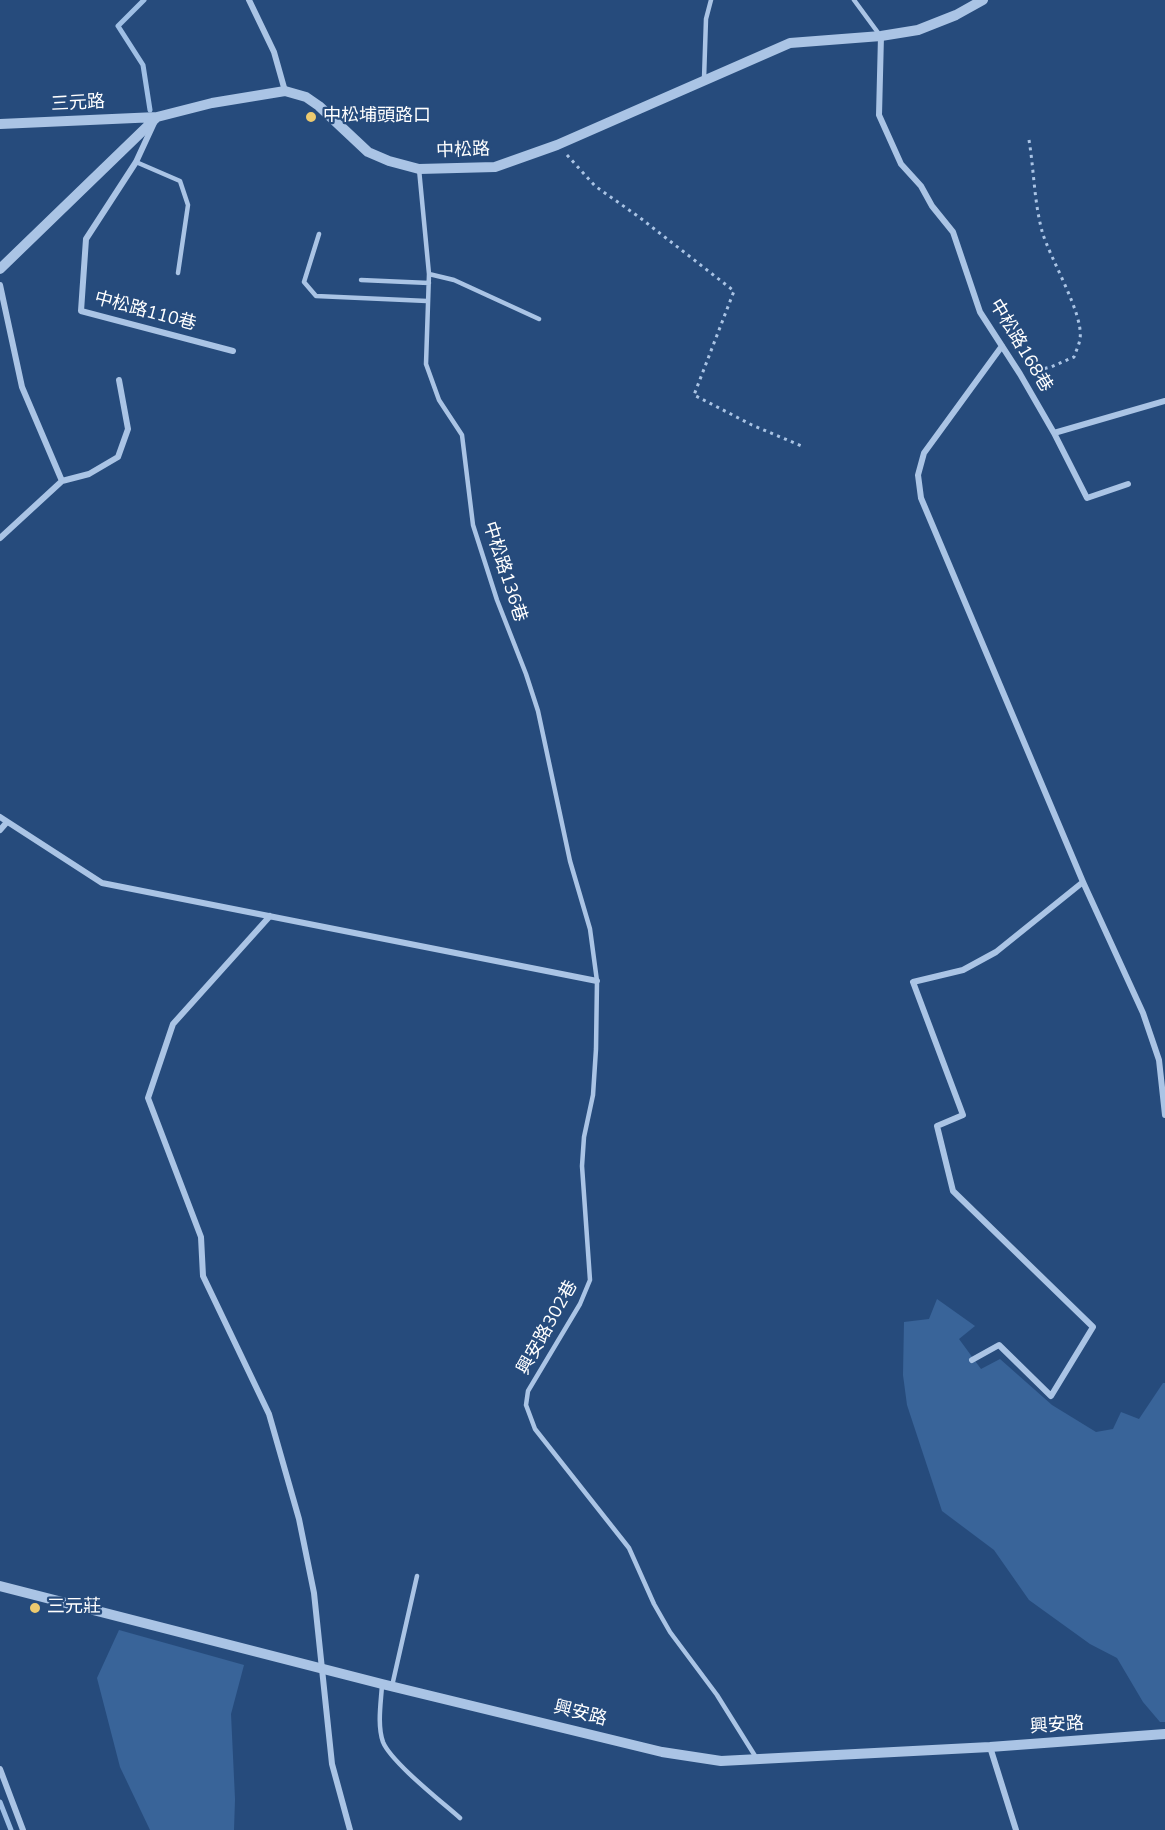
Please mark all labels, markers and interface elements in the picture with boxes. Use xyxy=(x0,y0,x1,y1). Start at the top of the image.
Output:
street label: 三元路 xyxy=(50,92,106,116)
place label: 中松埔頭路口 xyxy=(323,106,431,128)
marker: 中松埔頭路口 xyxy=(304,110,318,124)
street label: 中松路 xyxy=(436,139,490,163)
street label: 中松路110巷 xyxy=(92,288,198,336)
street label: 中松路168巷 xyxy=(984,296,1056,396)
street label: 中松路136巷 xyxy=(478,519,530,625)
street label: 興安路302巷 xyxy=(513,1277,583,1379)
place label: 三元莊 xyxy=(47,1597,101,1619)
marker: 三元莊 xyxy=(28,1601,42,1615)
street label: 興安路 xyxy=(551,1697,609,1731)
street label: 興安路 xyxy=(1029,1713,1085,1739)

